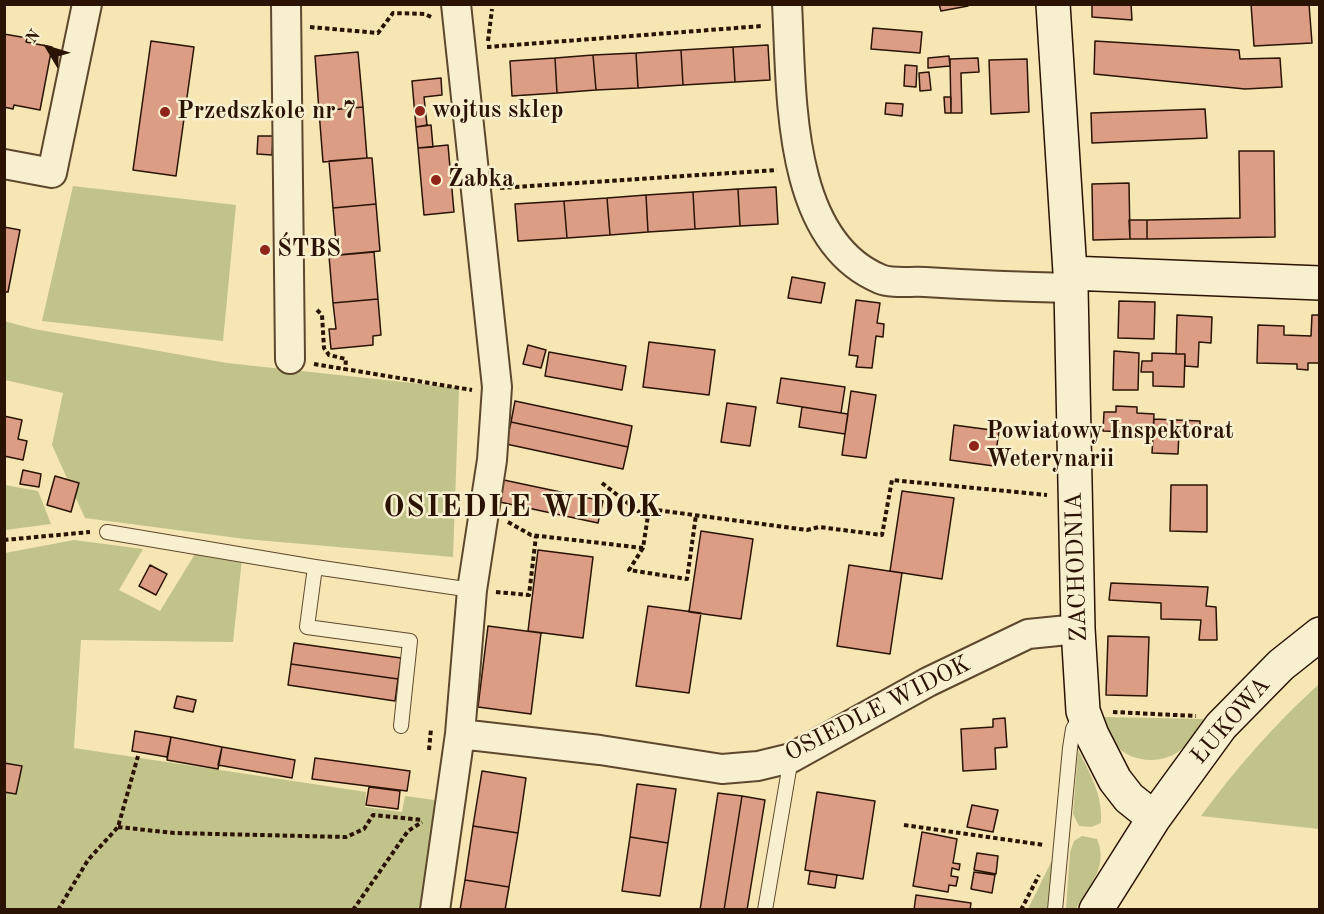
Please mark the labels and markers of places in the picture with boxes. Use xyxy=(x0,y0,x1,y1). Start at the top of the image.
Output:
place label: wojtus sklep xyxy=(432,97,564,125)
place label: Przedszkole nr 7 xyxy=(177,98,356,126)
marker: wojtus sklep xyxy=(413,104,427,118)
marker: Przedszkole nr 7 xyxy=(158,105,172,119)
place label: Żabka xyxy=(448,166,514,194)
marker: Żabka xyxy=(429,173,443,187)
place label: ŚTBS xyxy=(277,236,341,264)
marker: ŚTBS xyxy=(258,243,272,257)
place label: Powiatowy Inspektorat Weterynarii xyxy=(986,418,1234,474)
marker: Powiatowy Inspektorat Weterynarii xyxy=(967,439,981,453)

